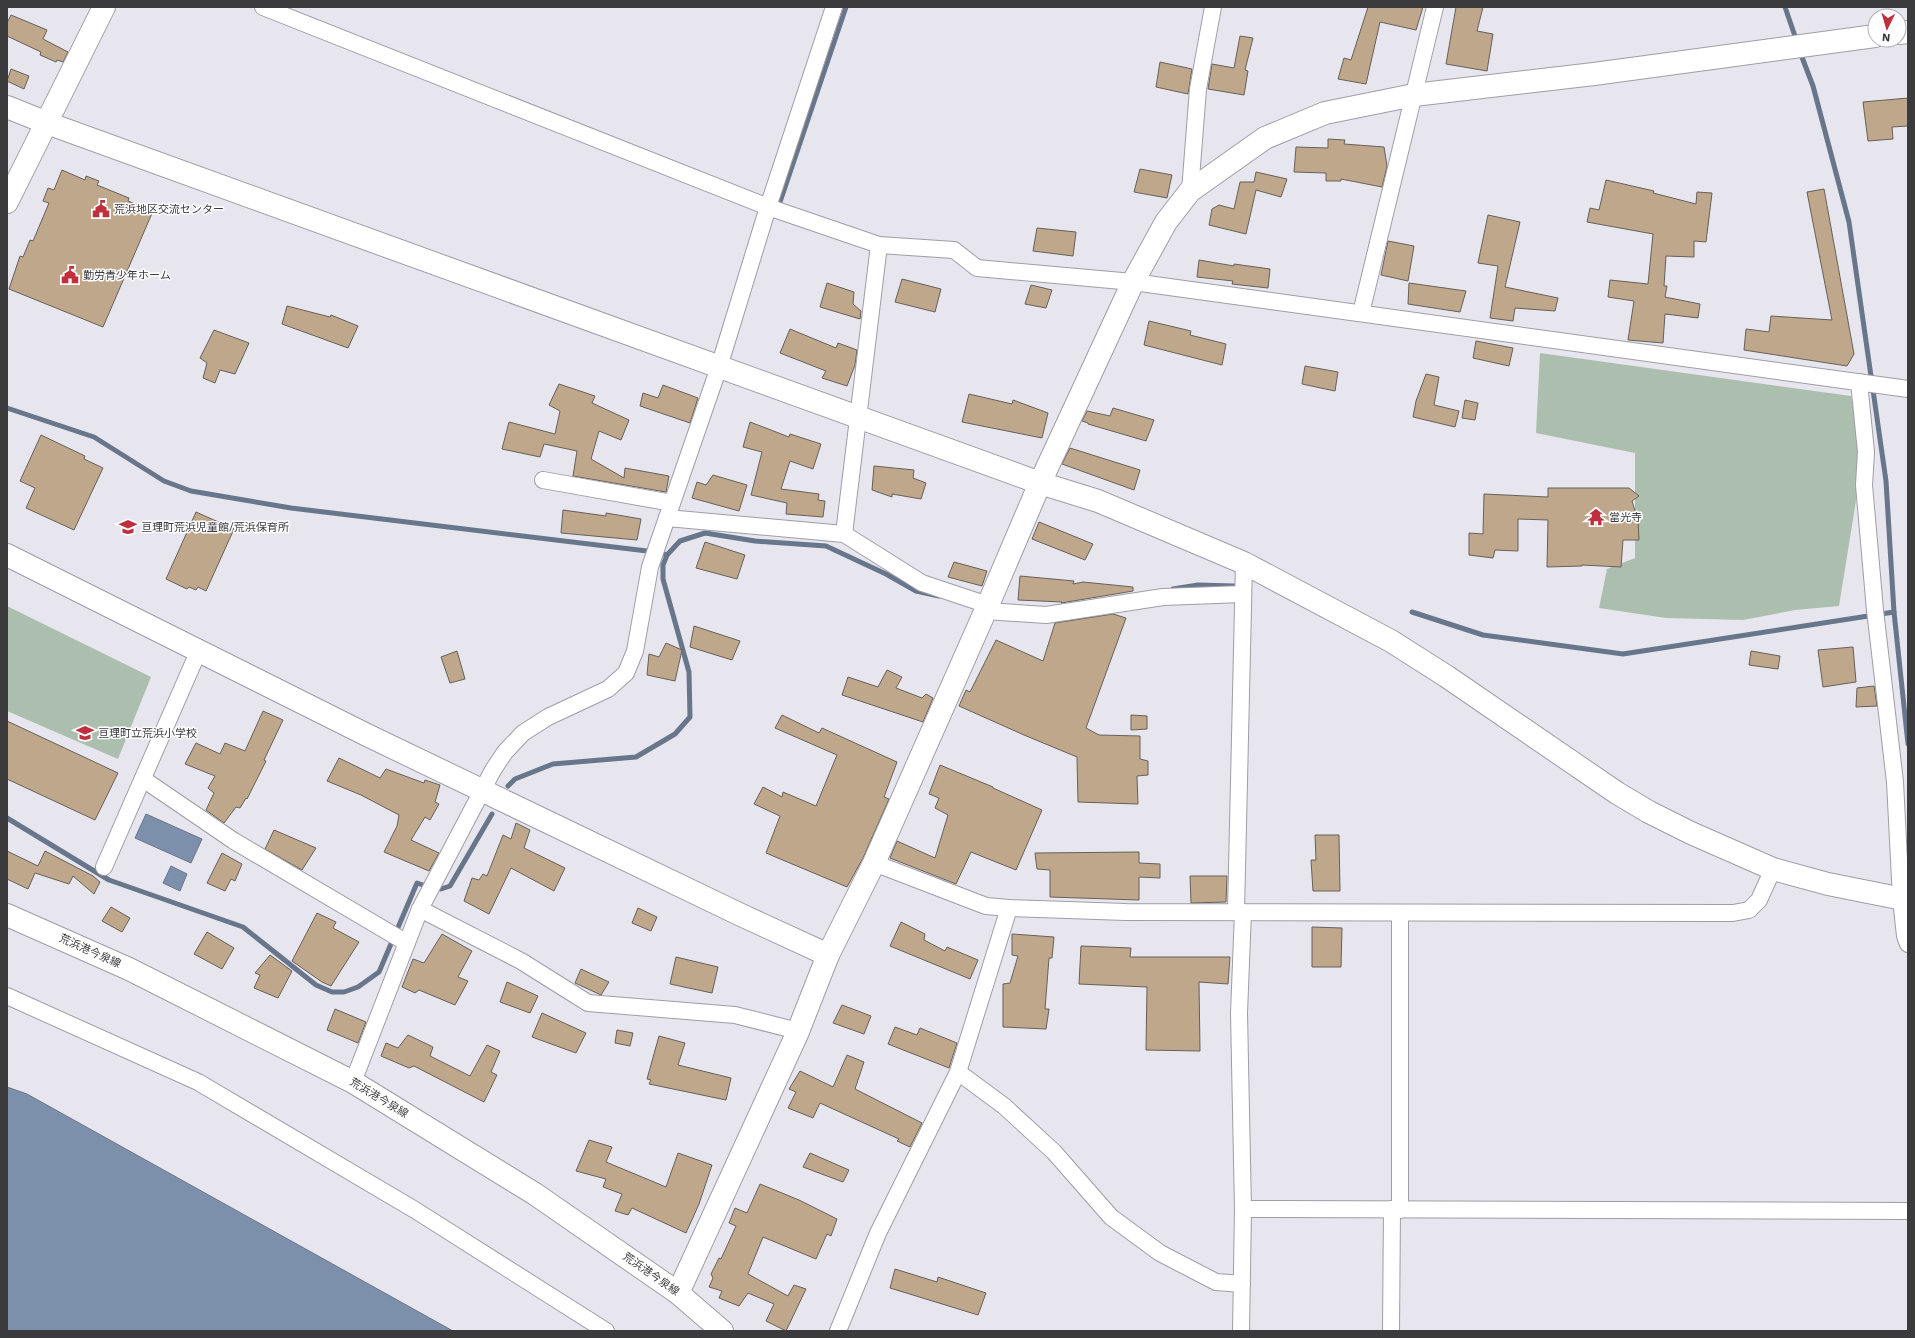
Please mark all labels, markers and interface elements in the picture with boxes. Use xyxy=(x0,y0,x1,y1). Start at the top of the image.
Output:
north arrow xyxy=(1867,8,1907,48)
text: N xyxy=(1882,31,1891,44)
public building icon: 荒浜地区交流センター xyxy=(91,199,111,219)
place label: 荒浜地区交流センター xyxy=(114,203,224,216)
public building icon: 勤労青少年ホーム xyxy=(60,265,80,285)
place label: 勤労青少年ホーム xyxy=(83,269,171,282)
temple icon: 當光寺 xyxy=(1586,507,1606,527)
place label: 當光寺 xyxy=(1609,511,1642,524)
school or university icon: 亘理町荒浜児童館/荒浜保育所 xyxy=(118,517,138,537)
place label: 亘理町荒浜児童館/荒浜保育所 xyxy=(141,521,290,534)
school or university icon: 亘理町立荒浜小学校 xyxy=(75,723,95,743)
place label: 亘理町立荒浜小学校 xyxy=(98,727,197,740)
street label: 荒浜港今泉線 xyxy=(57,932,123,970)
street label: 荒浜港今泉線 xyxy=(347,1075,411,1121)
street label: 荒浜港今泉線 xyxy=(620,1250,682,1298)

